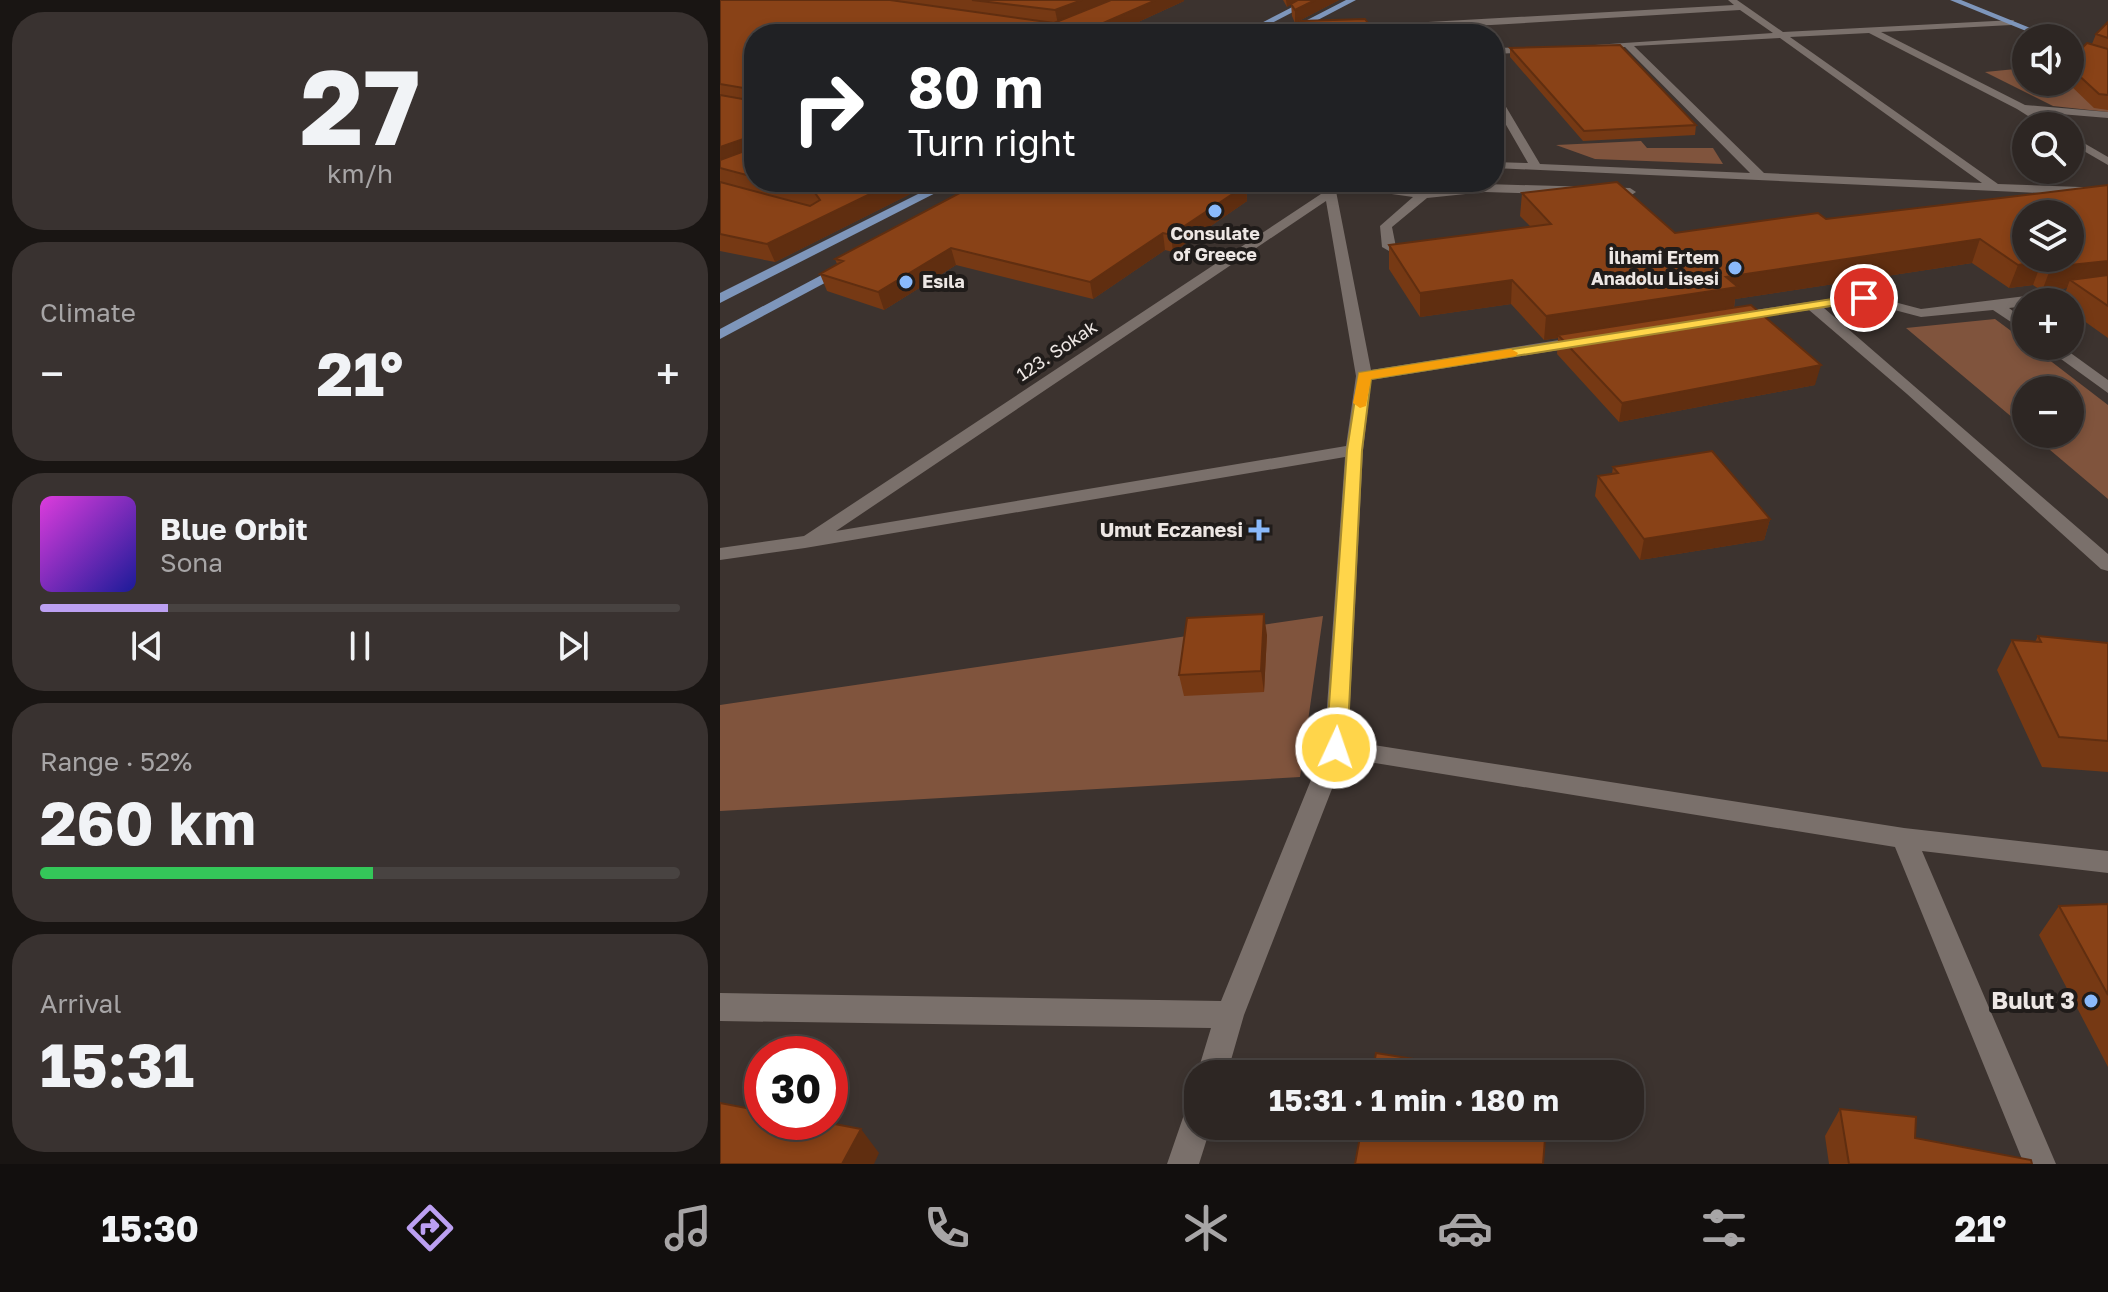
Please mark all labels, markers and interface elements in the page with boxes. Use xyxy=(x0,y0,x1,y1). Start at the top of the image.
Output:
map controls xyxy=(2012,24,2084,448)
button: sound xyxy=(2012,24,2084,96)
text: 27 xyxy=(300,43,420,168)
text: 80 m xyxy=(908,53,1043,120)
icon: right xyxy=(776,56,880,160)
button: search xyxy=(2012,112,2084,184)
text: Turn right xyxy=(908,121,1076,164)
text: km/h xyxy=(327,158,393,189)
button: layers xyxy=(2012,200,2084,272)
marker: Consulate of Greece xyxy=(1206,202,1224,220)
place label: Consulate of Greece xyxy=(1170,222,1260,265)
place label: İlhami Ertem Anadolu Lisesi xyxy=(1591,246,1719,289)
marker: İlhami Ertem Anadolu Lisesi xyxy=(1726,259,1744,277)
pin xyxy=(1830,264,1898,332)
place label: Esıla xyxy=(922,270,965,292)
marker: Esıla xyxy=(897,273,915,291)
icon: arrive xyxy=(1842,276,1886,320)
button: + xyxy=(2012,288,2084,360)
text: Climate xyxy=(40,297,136,328)
street label: 123. Sokak xyxy=(1012,315,1101,385)
text: 21° xyxy=(317,337,403,409)
text: − xyxy=(40,347,64,400)
text: + xyxy=(656,347,680,400)
button: − xyxy=(2012,376,2084,448)
text: Blue Orbit xyxy=(160,511,308,547)
place label: Umut Eczanesi xyxy=(1100,517,1243,541)
marker: Umut Eczanesi xyxy=(1250,521,1268,539)
text: Sona xyxy=(160,547,223,578)
icon: previous xyxy=(125,624,169,668)
icon: pause xyxy=(338,624,382,668)
icon: next xyxy=(551,624,595,668)
position arrow xyxy=(1294,706,1378,790)
text: Range · 52% xyxy=(40,746,192,777)
text: 260 km xyxy=(40,786,256,858)
place label: Bulut 3 xyxy=(1991,985,2075,1014)
text: Arrival xyxy=(40,988,121,1019)
marker: Bulut 3 xyxy=(2082,992,2100,1010)
text: 15:31 xyxy=(40,1028,194,1100)
speed limit sign: 30 xyxy=(744,1036,848,1140)
text: 15:31 · 1 min · 180 m xyxy=(1269,1082,1559,1118)
icon: directions xyxy=(402,1200,458,1256)
icon: music xyxy=(660,1200,716,1256)
icon: phone xyxy=(919,1200,975,1256)
icon: climate xyxy=(1178,1200,1234,1256)
icon: car xyxy=(1437,1200,1493,1256)
icon: filters xyxy=(1696,1200,1752,1256)
text: 15:30 xyxy=(101,1207,199,1250)
text: 21° xyxy=(1954,1207,2007,1250)

